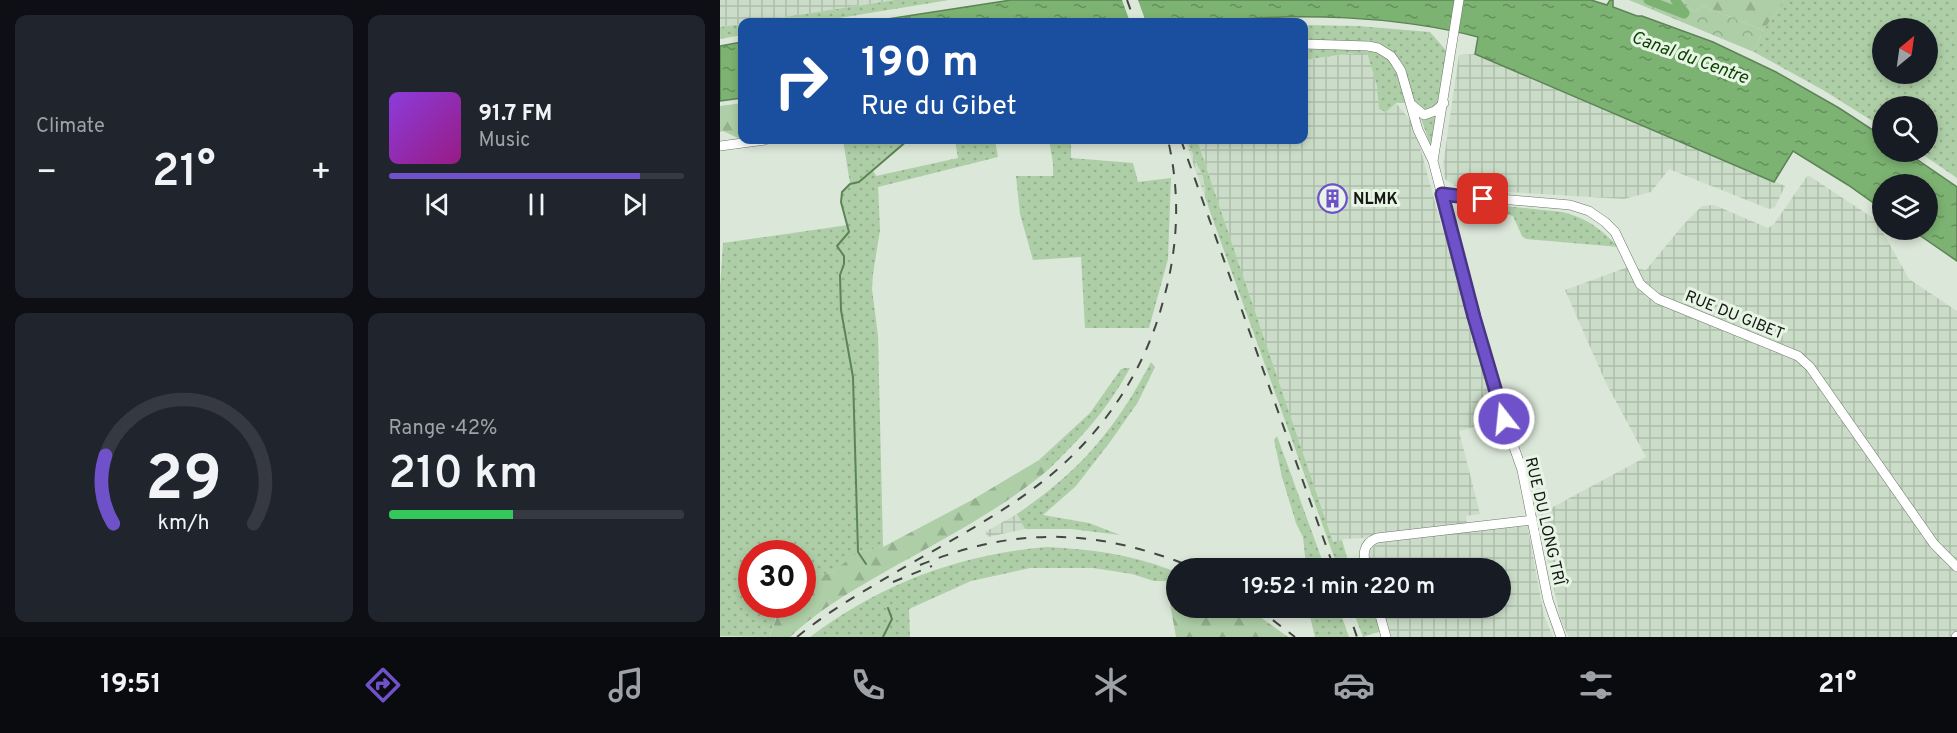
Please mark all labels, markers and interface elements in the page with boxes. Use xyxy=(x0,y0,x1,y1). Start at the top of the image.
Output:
north arrow xyxy=(1872,18,1938,84)
map controls xyxy=(1872,18,1938,240)
water label: Canal du Centre xyxy=(1628,27,1752,90)
text: 190 m xyxy=(861,38,979,91)
icon: right xyxy=(762,42,840,120)
text: Rue du Gibet xyxy=(861,90,1017,124)
button: search xyxy=(1872,96,1938,162)
text: 91.7 FM xyxy=(479,101,552,128)
text: Climate xyxy=(36,114,105,140)
text: Music xyxy=(479,128,530,154)
text: 21° xyxy=(152,145,216,202)
text: − xyxy=(36,153,57,195)
text: + xyxy=(310,153,332,195)
pin xyxy=(1457,173,1508,224)
button: layers xyxy=(1872,174,1938,240)
building icon: NLMK xyxy=(1316,182,1348,214)
icon: arrive xyxy=(1466,182,1499,215)
icon: previous xyxy=(421,188,454,221)
icon: pause xyxy=(520,188,553,221)
icon: next xyxy=(618,188,651,221)
place label: NLMK xyxy=(1353,190,1398,210)
street label: RUE DU GIBET xyxy=(1682,287,1787,345)
position arrow xyxy=(1472,387,1536,451)
text: Range · 42% xyxy=(389,416,497,442)
text: 29 xyxy=(145,443,222,522)
text: 210 km xyxy=(389,447,538,504)
street label: RUE DU LONG TRÎ xyxy=(1520,455,1571,589)
text: km/h xyxy=(158,511,210,538)
speed limit sign: 30 xyxy=(738,540,816,618)
text: 19:52 · 1 min · 220 m xyxy=(1242,574,1435,601)
icon: directions xyxy=(362,664,404,706)
icon: music xyxy=(605,664,647,706)
icon: phone xyxy=(847,664,889,706)
icon: climate xyxy=(1090,664,1132,706)
icon: car xyxy=(1333,664,1375,706)
icon: filters xyxy=(1575,664,1617,706)
text: 19:51 xyxy=(100,668,162,702)
text: 21° xyxy=(1818,668,1857,702)

